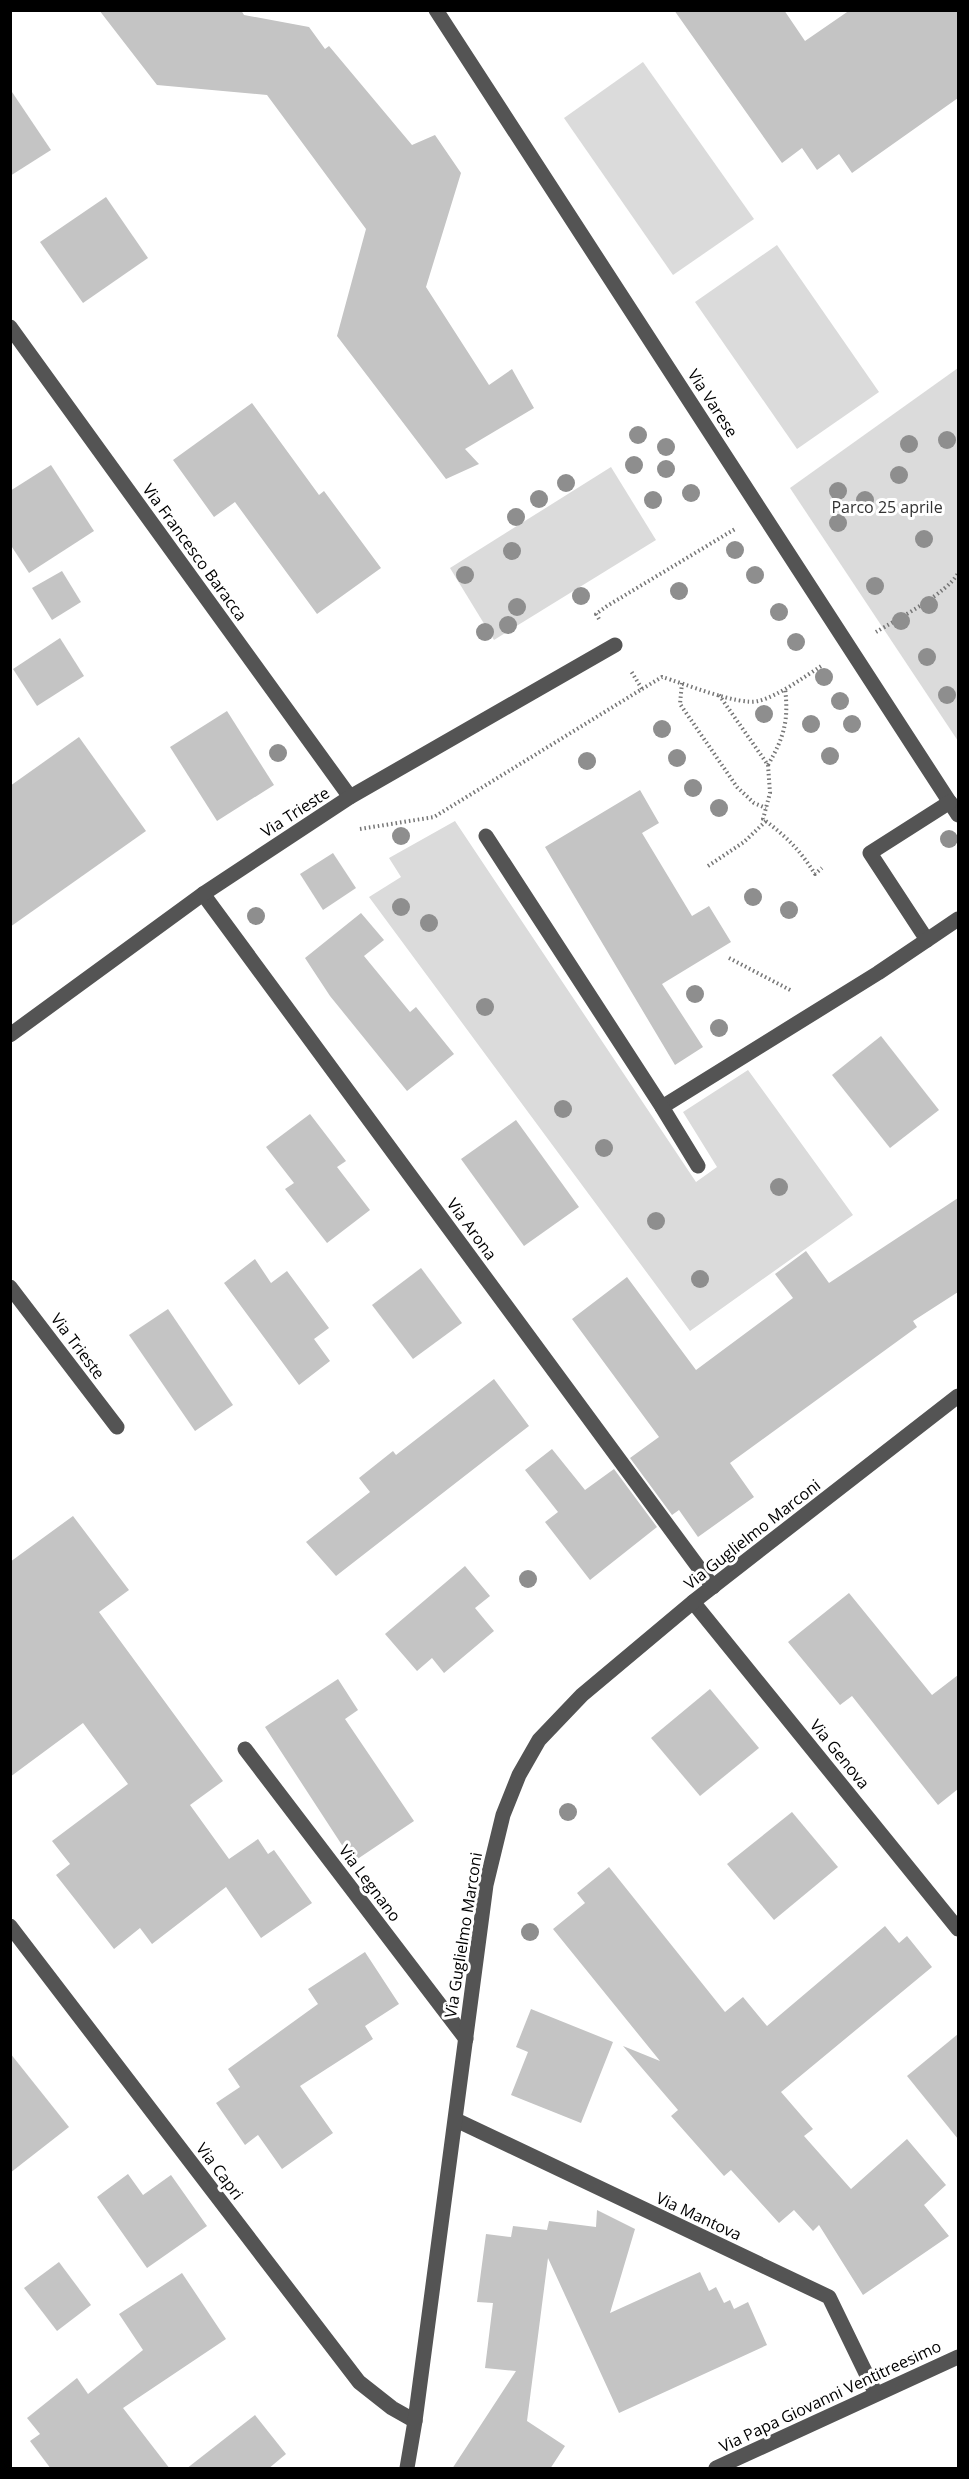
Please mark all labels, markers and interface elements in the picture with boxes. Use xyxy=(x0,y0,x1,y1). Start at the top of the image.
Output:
street label: Via Varese xyxy=(683,365,743,441)
street label: Via Francesco Baracca xyxy=(138,479,252,625)
park label: Parco 25 aprile xyxy=(831,496,943,518)
street label: Via Trieste xyxy=(257,782,333,842)
street label: Via Arona xyxy=(442,1194,502,1264)
street label: Via Trieste xyxy=(46,1309,110,1384)
street label: Via Guglielmo Marconi xyxy=(679,1474,825,1594)
street label: Via Genova xyxy=(805,1715,875,1793)
street label: Via Legnano xyxy=(334,1840,406,1926)
street label: Via Guglielmo Marconi xyxy=(439,1851,487,2019)
street label: Via Capri xyxy=(191,2138,249,2204)
street label: Via Mantova xyxy=(653,2187,745,2245)
street label: Via Papa Giovanni Ventitreesimo xyxy=(716,2335,944,2457)

